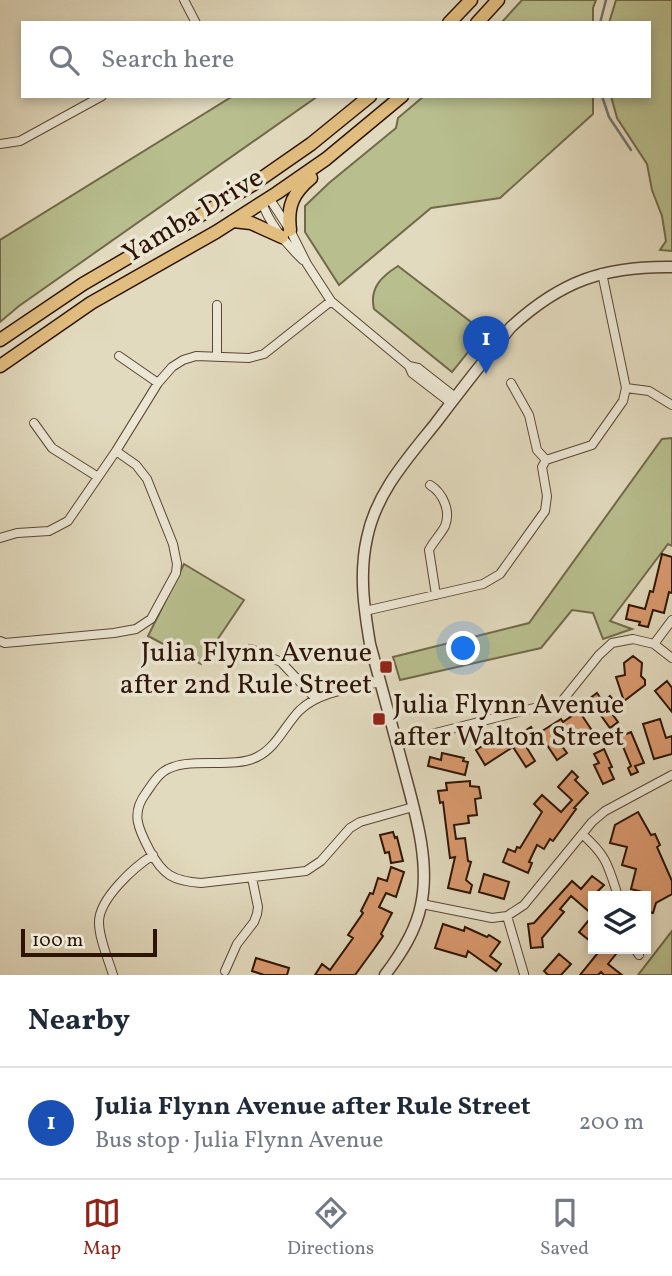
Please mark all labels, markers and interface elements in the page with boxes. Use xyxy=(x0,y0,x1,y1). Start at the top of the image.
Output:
search box xyxy=(21,21,651,98)
icon: search xyxy=(45,41,83,79)
text: Search here xyxy=(101,42,234,78)
street label: Yamba Drive xyxy=(116,159,271,273)
pin: 1 xyxy=(463,316,509,374)
your location xyxy=(446,631,480,665)
place label: Julia Flynn Avenue after 2nd Rule Street xyxy=(120,634,372,705)
marker: Julia Flynn Avenue after 2nd Rule Street xyxy=(378,659,394,675)
place label: Julia Flynn Avenue after Walton Street xyxy=(393,686,624,757)
marker: Julia Flynn Avenue after Walton Street xyxy=(371,711,387,727)
map controls xyxy=(588,891,651,954)
button: layers xyxy=(588,891,651,954)
scale bar xyxy=(21,926,158,958)
text: 100 m xyxy=(32,928,83,954)
text: Nearby xyxy=(28,1000,130,1042)
text: Julia Flynn Avenue after Rule Street xyxy=(95,1089,530,1125)
text: 1 xyxy=(46,1107,56,1139)
text: 200 m xyxy=(579,1107,644,1139)
text: Bus stop · Julia Flynn Avenue xyxy=(95,1125,383,1157)
tab: Map xyxy=(83,1194,121,1262)
tab: Directions xyxy=(287,1194,374,1262)
tab: Saved xyxy=(540,1194,589,1262)

